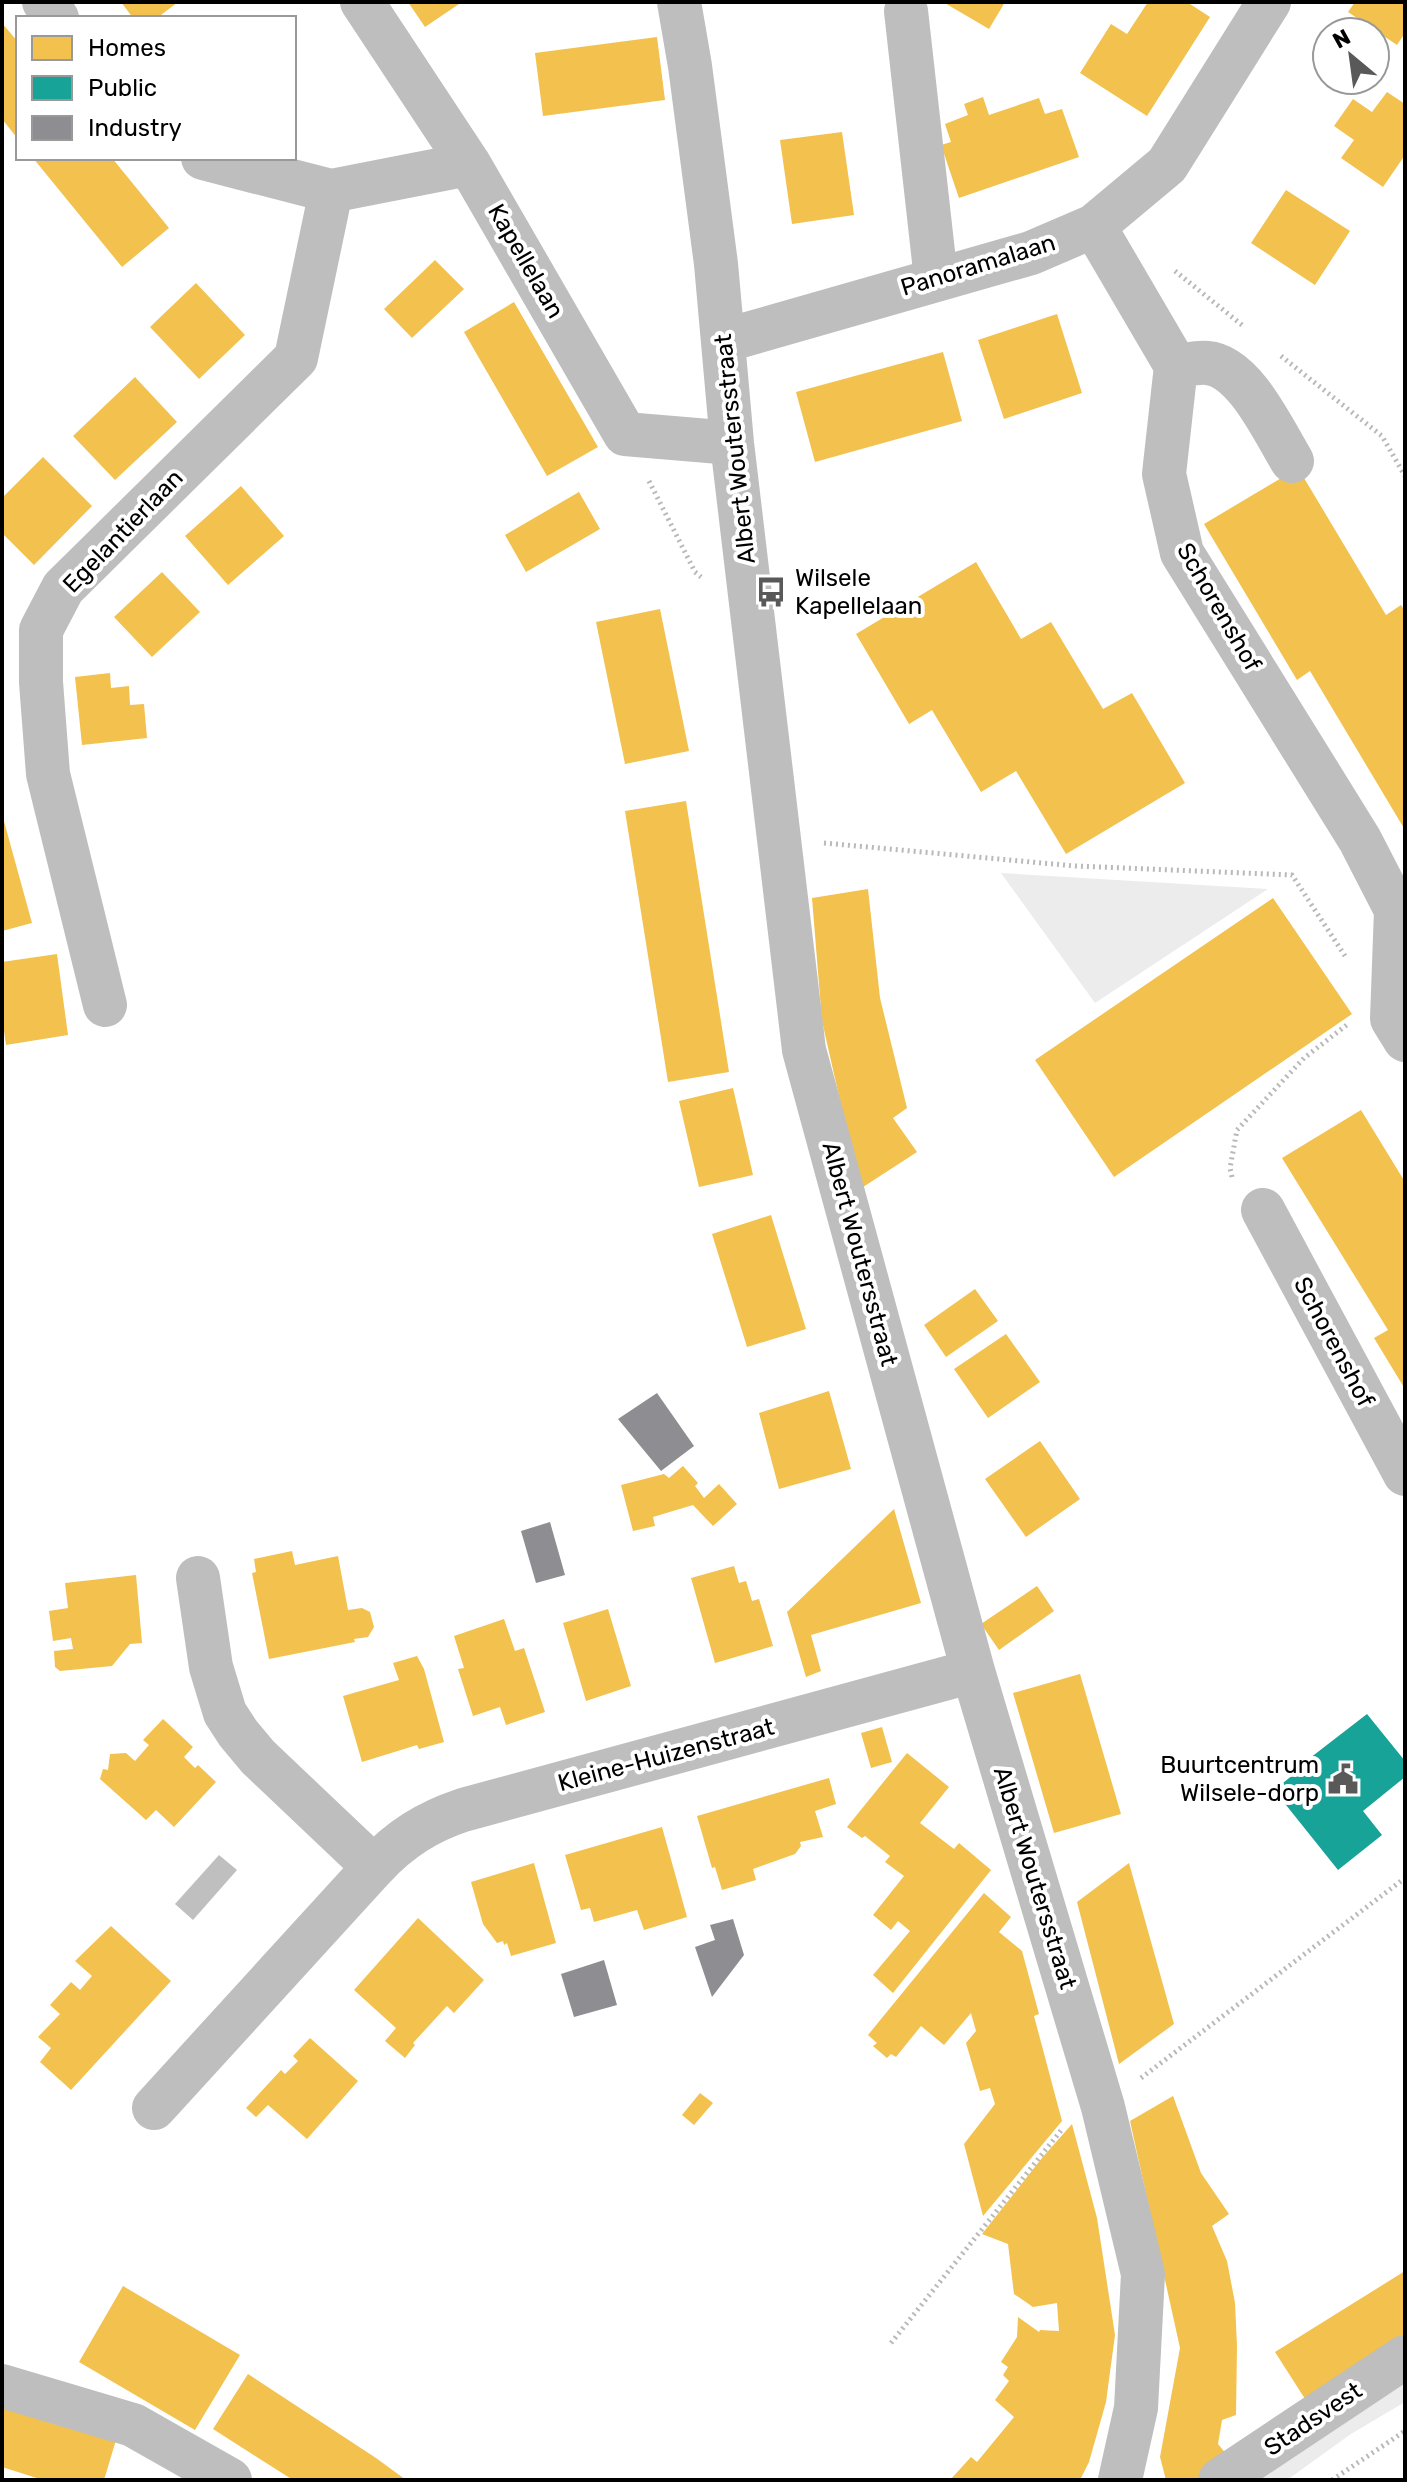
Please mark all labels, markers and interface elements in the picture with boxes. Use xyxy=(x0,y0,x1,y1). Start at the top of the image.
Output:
legend xyxy=(16,16,296,160)
north arrow xyxy=(1311,16,1391,96)
text: N xyxy=(1328,23,1355,55)
text: Homes xyxy=(88,34,166,62)
text: Public xyxy=(88,74,157,102)
text: Industry xyxy=(88,114,182,142)
street label: Kapellelaan xyxy=(482,199,570,323)
street label: Panoramalaan xyxy=(897,228,1059,302)
street label: Albert Woutersstraat xyxy=(709,333,761,565)
street label: Egelantierlaan xyxy=(57,464,189,598)
street label: Schorenshof xyxy=(1171,538,1267,677)
place label: Wilsele Kapellelaan xyxy=(795,564,922,620)
bus stop icon: Wilsele Kapellelaan xyxy=(754,575,788,609)
street label: Albert Woutersstraat xyxy=(817,1139,903,1369)
street label: Schorenshof xyxy=(1288,1272,1380,1412)
street label: Kleine-Huizenstraat xyxy=(555,1713,777,1797)
place label: Buurtcentrum Wilsele-dorp xyxy=(1160,1751,1319,1807)
public building icon: Buurtcentrum Wilsele-dorp xyxy=(1326,1762,1360,1796)
street label: Albert Woutersstraat xyxy=(988,1763,1082,1993)
street label: Stadsvest xyxy=(1259,2376,1367,2462)

